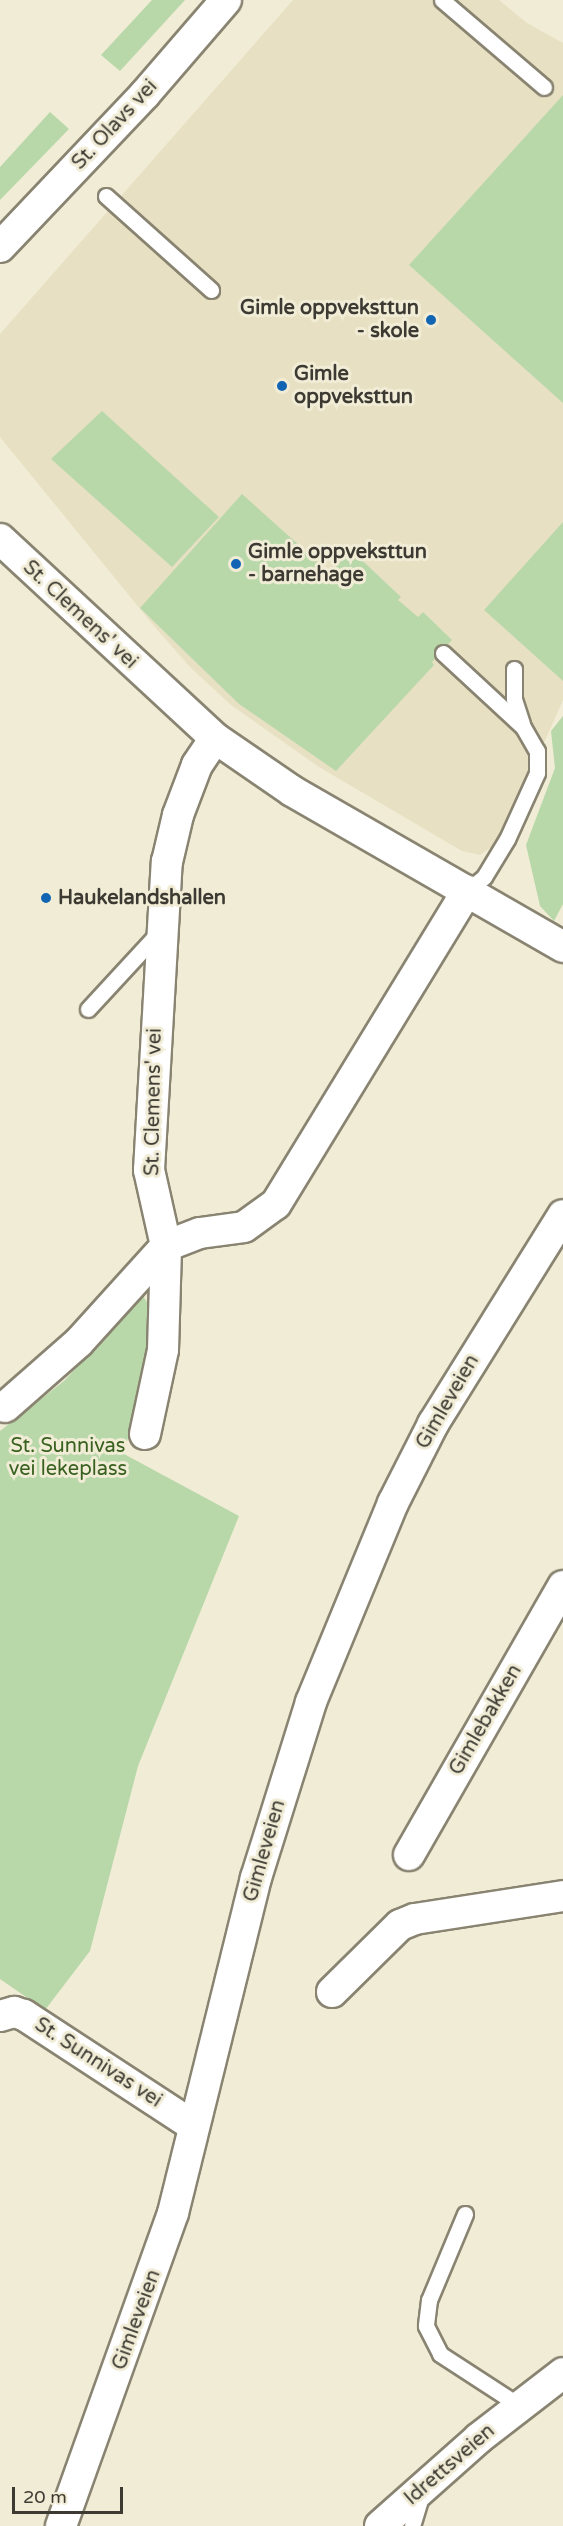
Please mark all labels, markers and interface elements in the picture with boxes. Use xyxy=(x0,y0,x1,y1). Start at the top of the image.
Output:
street label: St. Olavs vei xyxy=(67,75,163,175)
place label: Gimle oppveksttun - skole xyxy=(240,296,419,343)
marker: Gimle oppveksttun - skole xyxy=(424,313,438,327)
place label: Gimle oppveksttun xyxy=(294,362,413,409)
marker: Gimle oppveksttun xyxy=(275,379,289,393)
place label: Gimle oppveksttun - barnehage xyxy=(248,540,427,587)
street label: St. Clemens' vei xyxy=(18,556,142,674)
marker: Gimle oppveksttun - barnehage xyxy=(229,557,243,571)
place label: Haukelandshallen xyxy=(58,886,226,910)
marker: Haukelandshallen xyxy=(39,891,53,905)
street label: St. Clemens' vei xyxy=(141,1028,167,1176)
street label: Gimleveien xyxy=(411,1351,485,1453)
park label: St. Sunnivas vei lekeplass xyxy=(9,1434,127,1481)
street label: Gimlebakken xyxy=(445,1660,527,1780)
street label: Gimleveien xyxy=(239,1797,291,1905)
street label: St. Sunnivas vei xyxy=(30,2013,166,2113)
street label: Gimleveien xyxy=(108,2267,166,2373)
street label: Idrettsveien xyxy=(400,2419,500,2511)
scale bar xyxy=(15,2475,126,2513)
text: 20 m xyxy=(23,2486,67,2508)

